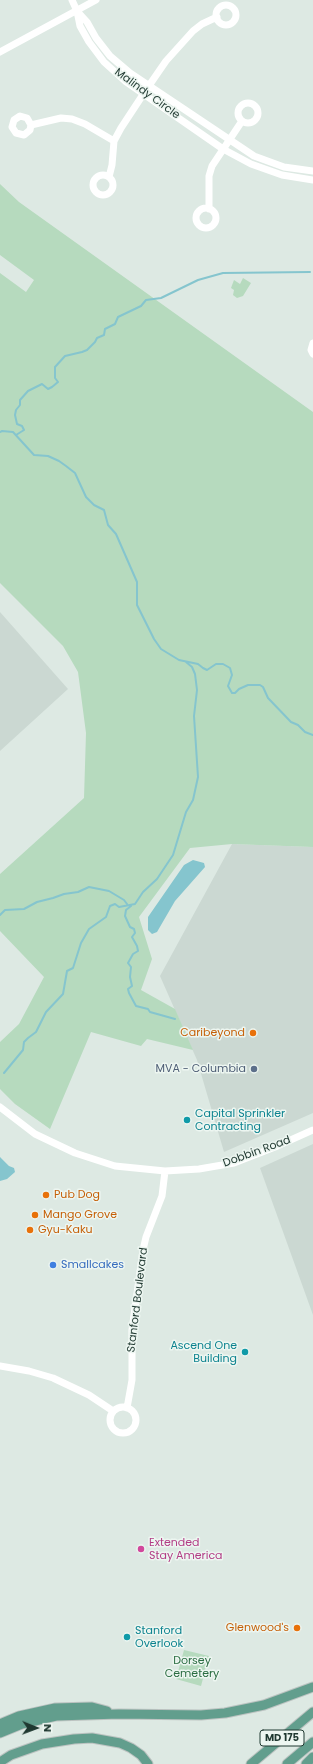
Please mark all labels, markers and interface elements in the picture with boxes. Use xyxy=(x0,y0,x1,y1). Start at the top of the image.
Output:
street label: Malindy Circle xyxy=(112,66,182,122)
place label: Caribeyond xyxy=(180,1026,245,1040)
marker: Caribeyond xyxy=(248,1028,258,1038)
place label: MVA - Columbia xyxy=(156,1062,246,1076)
marker: MVA - Columbia xyxy=(249,1064,259,1074)
place label: Capital Sprinkler Contracting xyxy=(195,1107,285,1133)
marker: Capital Sprinkler Contracting xyxy=(182,1115,192,1125)
street label: Dobbin Road xyxy=(221,1134,293,1170)
place label: Pub Dog xyxy=(54,1188,100,1202)
marker: Pub Dog xyxy=(41,1190,51,1200)
place label: Mango Grove xyxy=(43,1208,117,1222)
marker: Mango Grove xyxy=(30,1210,40,1220)
place label: Gyu-Kaku xyxy=(38,1223,93,1237)
marker: Gyu-Kaku xyxy=(25,1225,35,1235)
street label: Stanford Boulevard xyxy=(125,1247,151,1353)
place label: Smallcakes xyxy=(61,1258,124,1272)
marker: Smallcakes xyxy=(48,1260,58,1270)
place label: Ascend One Building xyxy=(170,1339,237,1365)
marker: Ascend One Building xyxy=(240,1347,250,1357)
place label: Extended Stay America xyxy=(149,1536,223,1562)
marker: Extended Stay America xyxy=(136,1544,146,1554)
place label: Glenwood's xyxy=(226,1621,289,1635)
marker: Glenwood's xyxy=(292,1623,302,1633)
place label: Stanford Overlook xyxy=(135,1624,183,1650)
marker: Stanford Overlook xyxy=(122,1632,132,1642)
park label: Dorsey Cemetery xyxy=(165,1654,219,1680)
north arrow xyxy=(16,1708,56,1748)
text: N xyxy=(40,1724,56,1732)
road number: MD 175 xyxy=(260,1730,304,1746)

